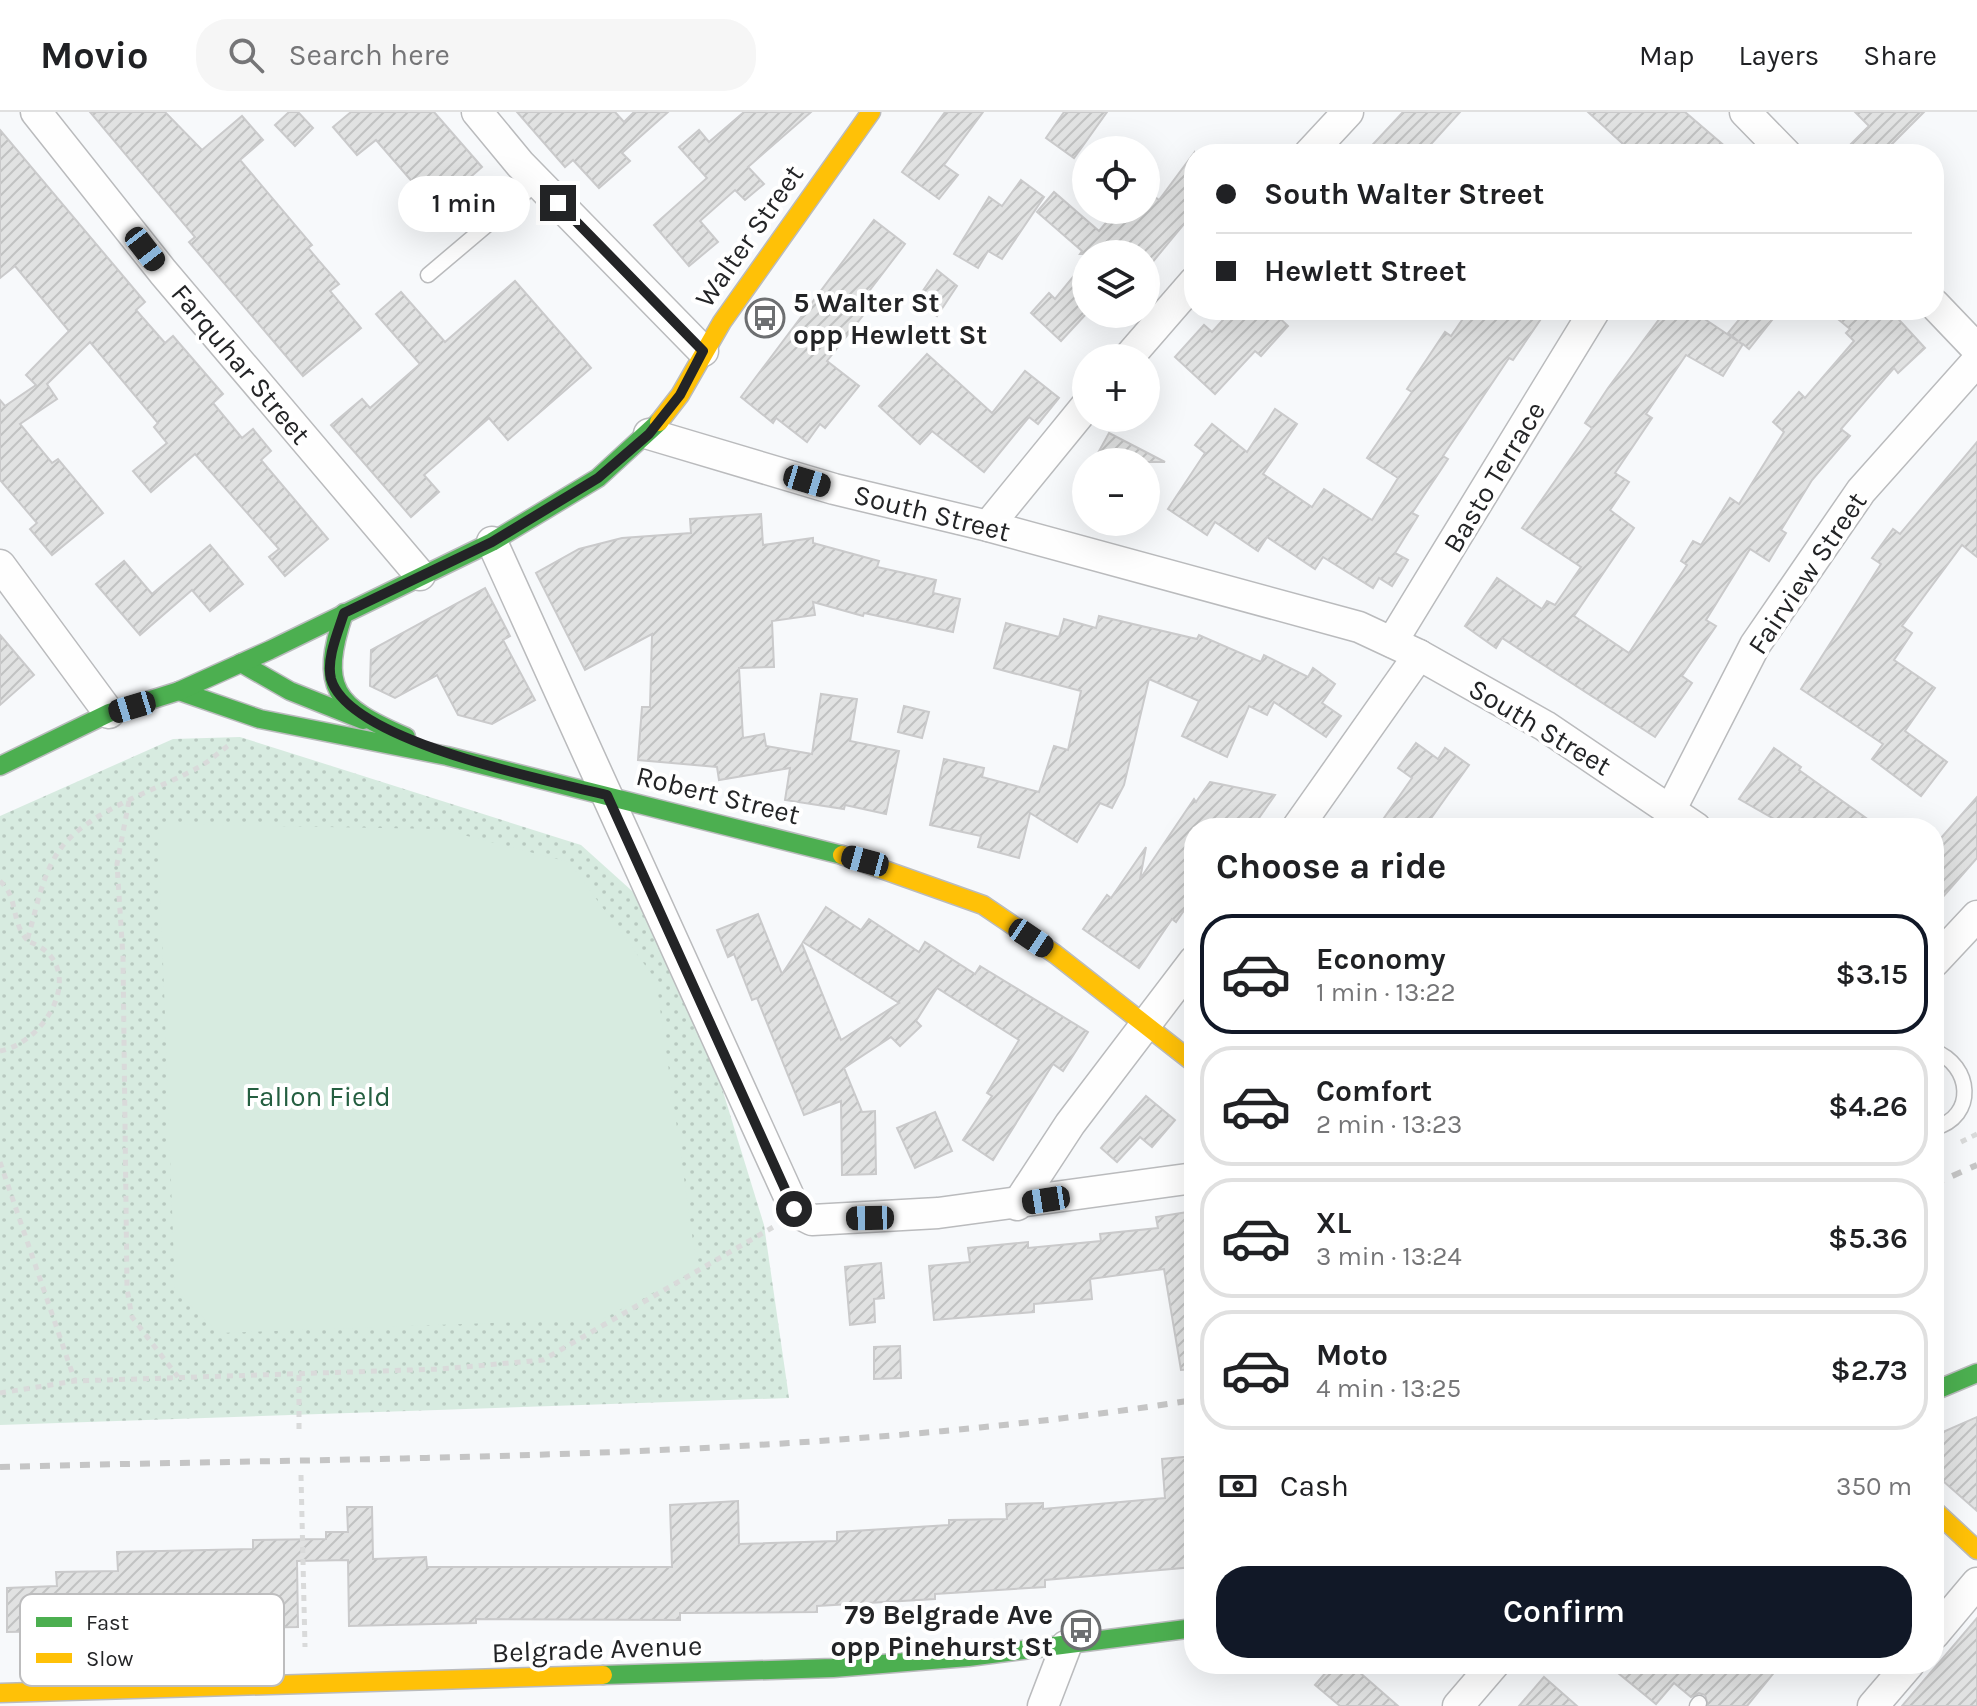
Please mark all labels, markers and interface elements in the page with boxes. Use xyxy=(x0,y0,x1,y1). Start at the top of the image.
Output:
search box xyxy=(196,19,756,91)
text: Movio xyxy=(40,33,148,78)
icon: search xyxy=(224,33,268,77)
text: Search here xyxy=(288,37,450,73)
text: Map xyxy=(1639,39,1694,72)
text: Layers xyxy=(1738,39,1819,72)
text: Share xyxy=(1863,39,1937,72)
map controls xyxy=(1072,136,1160,536)
button: locate xyxy=(1072,136,1160,224)
street label: Walter Street xyxy=(688,159,810,313)
callout: 1 min xyxy=(398,175,530,231)
text: South Walter Street xyxy=(1264,176,1544,212)
route end xyxy=(540,185,576,221)
text: 1 min xyxy=(432,188,496,219)
car xyxy=(121,223,169,275)
button: layers xyxy=(1072,240,1160,328)
text: Hewlett Street xyxy=(1264,253,1466,289)
street label: Farquhar Street xyxy=(164,277,318,451)
place label: 5 Walter St opp Hewlett St xyxy=(793,286,987,351)
bus stop icon: 5 Walter St opp Hewlett St xyxy=(744,297,786,339)
button: + xyxy=(1072,344,1160,432)
street label: Basto Terrace xyxy=(1436,395,1552,559)
button: − xyxy=(1072,448,1160,536)
car xyxy=(781,463,833,499)
street label: South Street xyxy=(850,478,1014,548)
street label: Fairview Street xyxy=(1741,486,1873,660)
street label: South Street xyxy=(1463,672,1617,782)
car xyxy=(106,689,158,725)
street label: Robert Street xyxy=(633,759,803,831)
car xyxy=(839,843,891,879)
text: Choose a ride xyxy=(1216,845,1446,887)
car xyxy=(1004,915,1058,961)
icon: car xyxy=(1220,938,1292,1010)
text: Economy xyxy=(1316,941,1446,977)
text: $3.15 xyxy=(1835,956,1908,992)
text: 1 min · 13:22 xyxy=(1316,977,1456,1008)
icon: car xyxy=(1220,1070,1292,1142)
text: Comfort xyxy=(1316,1073,1432,1109)
park label: Fallon Field xyxy=(245,1080,391,1113)
text: $4.26 xyxy=(1828,1088,1908,1124)
text: 2 min · 13:23 xyxy=(1316,1109,1462,1140)
car xyxy=(1020,1184,1072,1216)
route start xyxy=(776,1191,812,1227)
icon: car xyxy=(1220,1202,1292,1274)
text: XL xyxy=(1316,1205,1351,1241)
car xyxy=(846,1206,894,1230)
text: $5.36 xyxy=(1828,1220,1908,1256)
text: 3 min · 13:24 xyxy=(1316,1241,1462,1272)
icon: car xyxy=(1220,1334,1292,1406)
text: Moto xyxy=(1316,1337,1388,1373)
text: $2.73 xyxy=(1831,1352,1908,1388)
text: 4 min · 13:25 xyxy=(1316,1373,1461,1404)
icon: cash xyxy=(1216,1464,1260,1508)
text: Cash xyxy=(1280,1468,1349,1504)
text: 350 m xyxy=(1836,1471,1912,1502)
button: Confirm xyxy=(1216,1566,1912,1658)
legend xyxy=(20,1594,284,1686)
place label: 79 Belgrade Ave opp Pinehurst St xyxy=(830,1598,1053,1663)
bus stop icon: 79 Belgrade Ave opp Pinehurst St xyxy=(1060,1609,1102,1651)
text: Fast xyxy=(86,1610,129,1636)
street label: Belgrade Avenue xyxy=(491,1629,703,1669)
text: Slow xyxy=(86,1646,133,1672)

